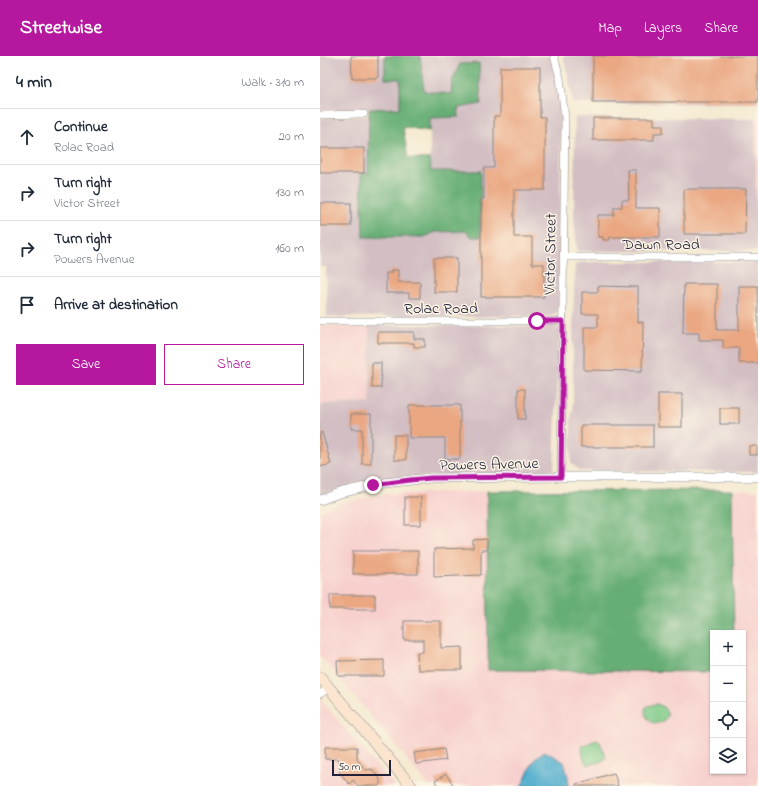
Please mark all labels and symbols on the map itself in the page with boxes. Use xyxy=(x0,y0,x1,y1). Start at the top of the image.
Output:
street label: Victor Street xyxy=(538,213,564,296)
street label: Dawn Road xyxy=(621,233,700,257)
street label: Rolac Road xyxy=(404,297,478,321)
route start xyxy=(528,312,546,330)
street label: Powers Avenue xyxy=(439,452,540,478)
route end xyxy=(364,476,382,494)
scale bar xyxy=(332,758,391,777)

